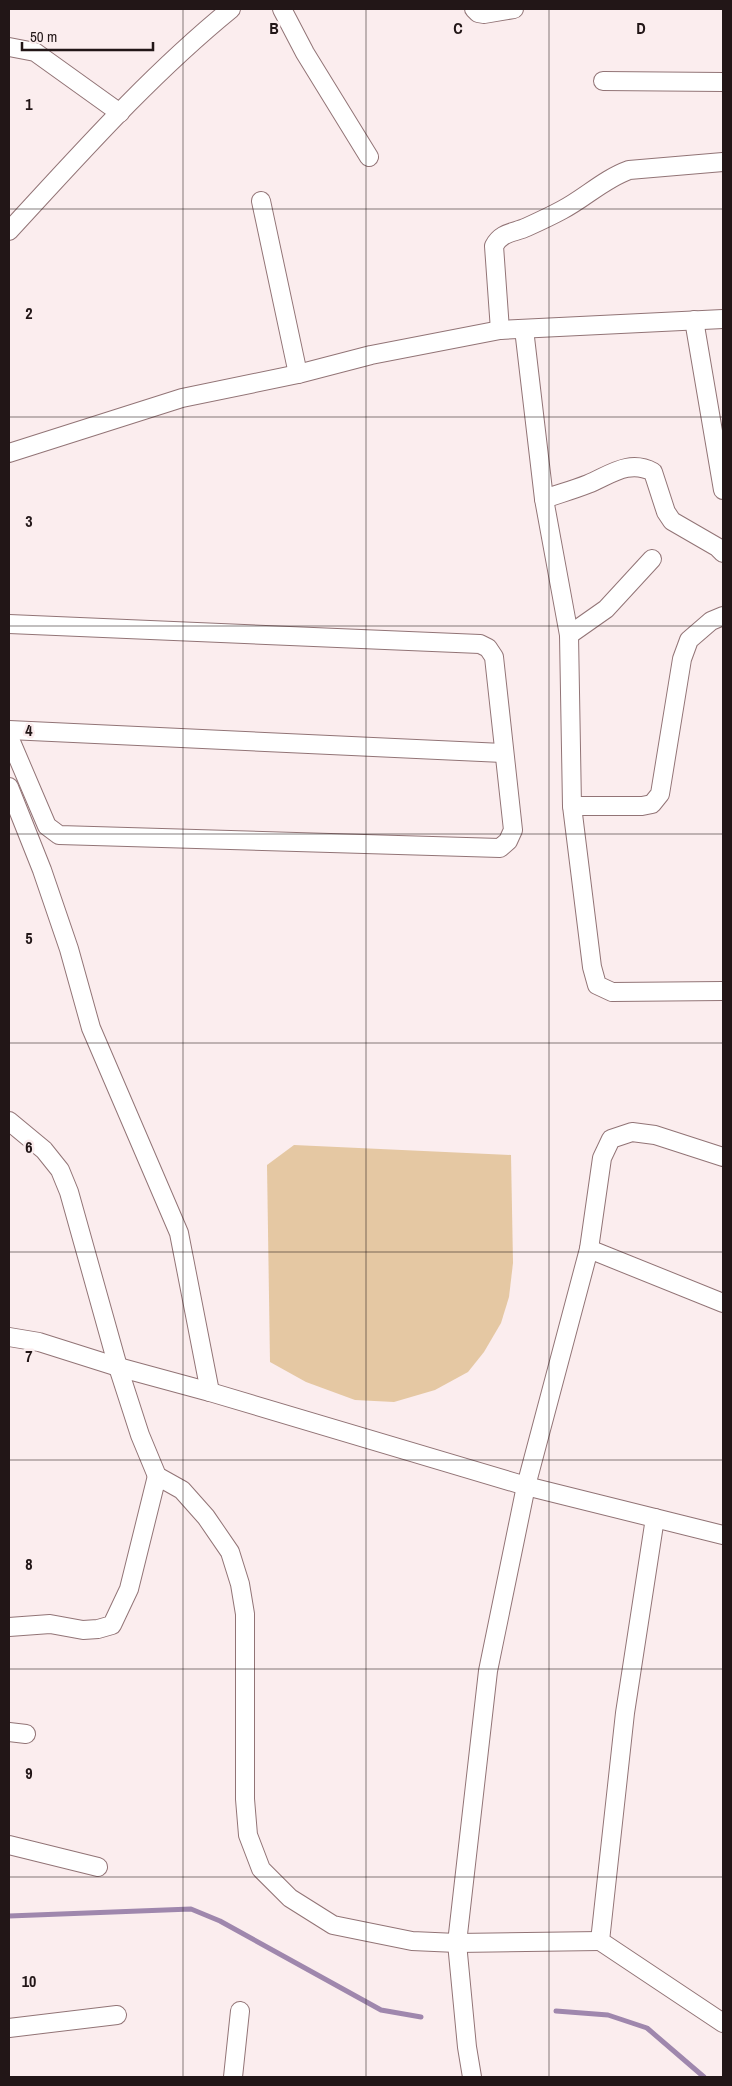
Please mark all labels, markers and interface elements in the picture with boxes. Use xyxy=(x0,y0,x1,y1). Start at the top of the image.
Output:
text: B xyxy=(269,17,279,39)
text: C xyxy=(453,17,463,39)
text: D xyxy=(636,17,646,39)
scale bar xyxy=(22,20,154,52)
text: 50 m xyxy=(30,26,57,47)
text: 1 xyxy=(25,93,33,115)
text: 2 xyxy=(25,302,33,324)
text: 3 xyxy=(25,510,33,532)
text: 4 xyxy=(25,719,33,741)
text: 5 xyxy=(25,927,33,949)
text: 6 xyxy=(25,1136,33,1158)
text: 7 xyxy=(25,1345,33,1367)
text: 8 xyxy=(25,1553,33,1575)
text: 9 xyxy=(25,1762,33,1784)
text: 10 xyxy=(22,1970,36,1992)

